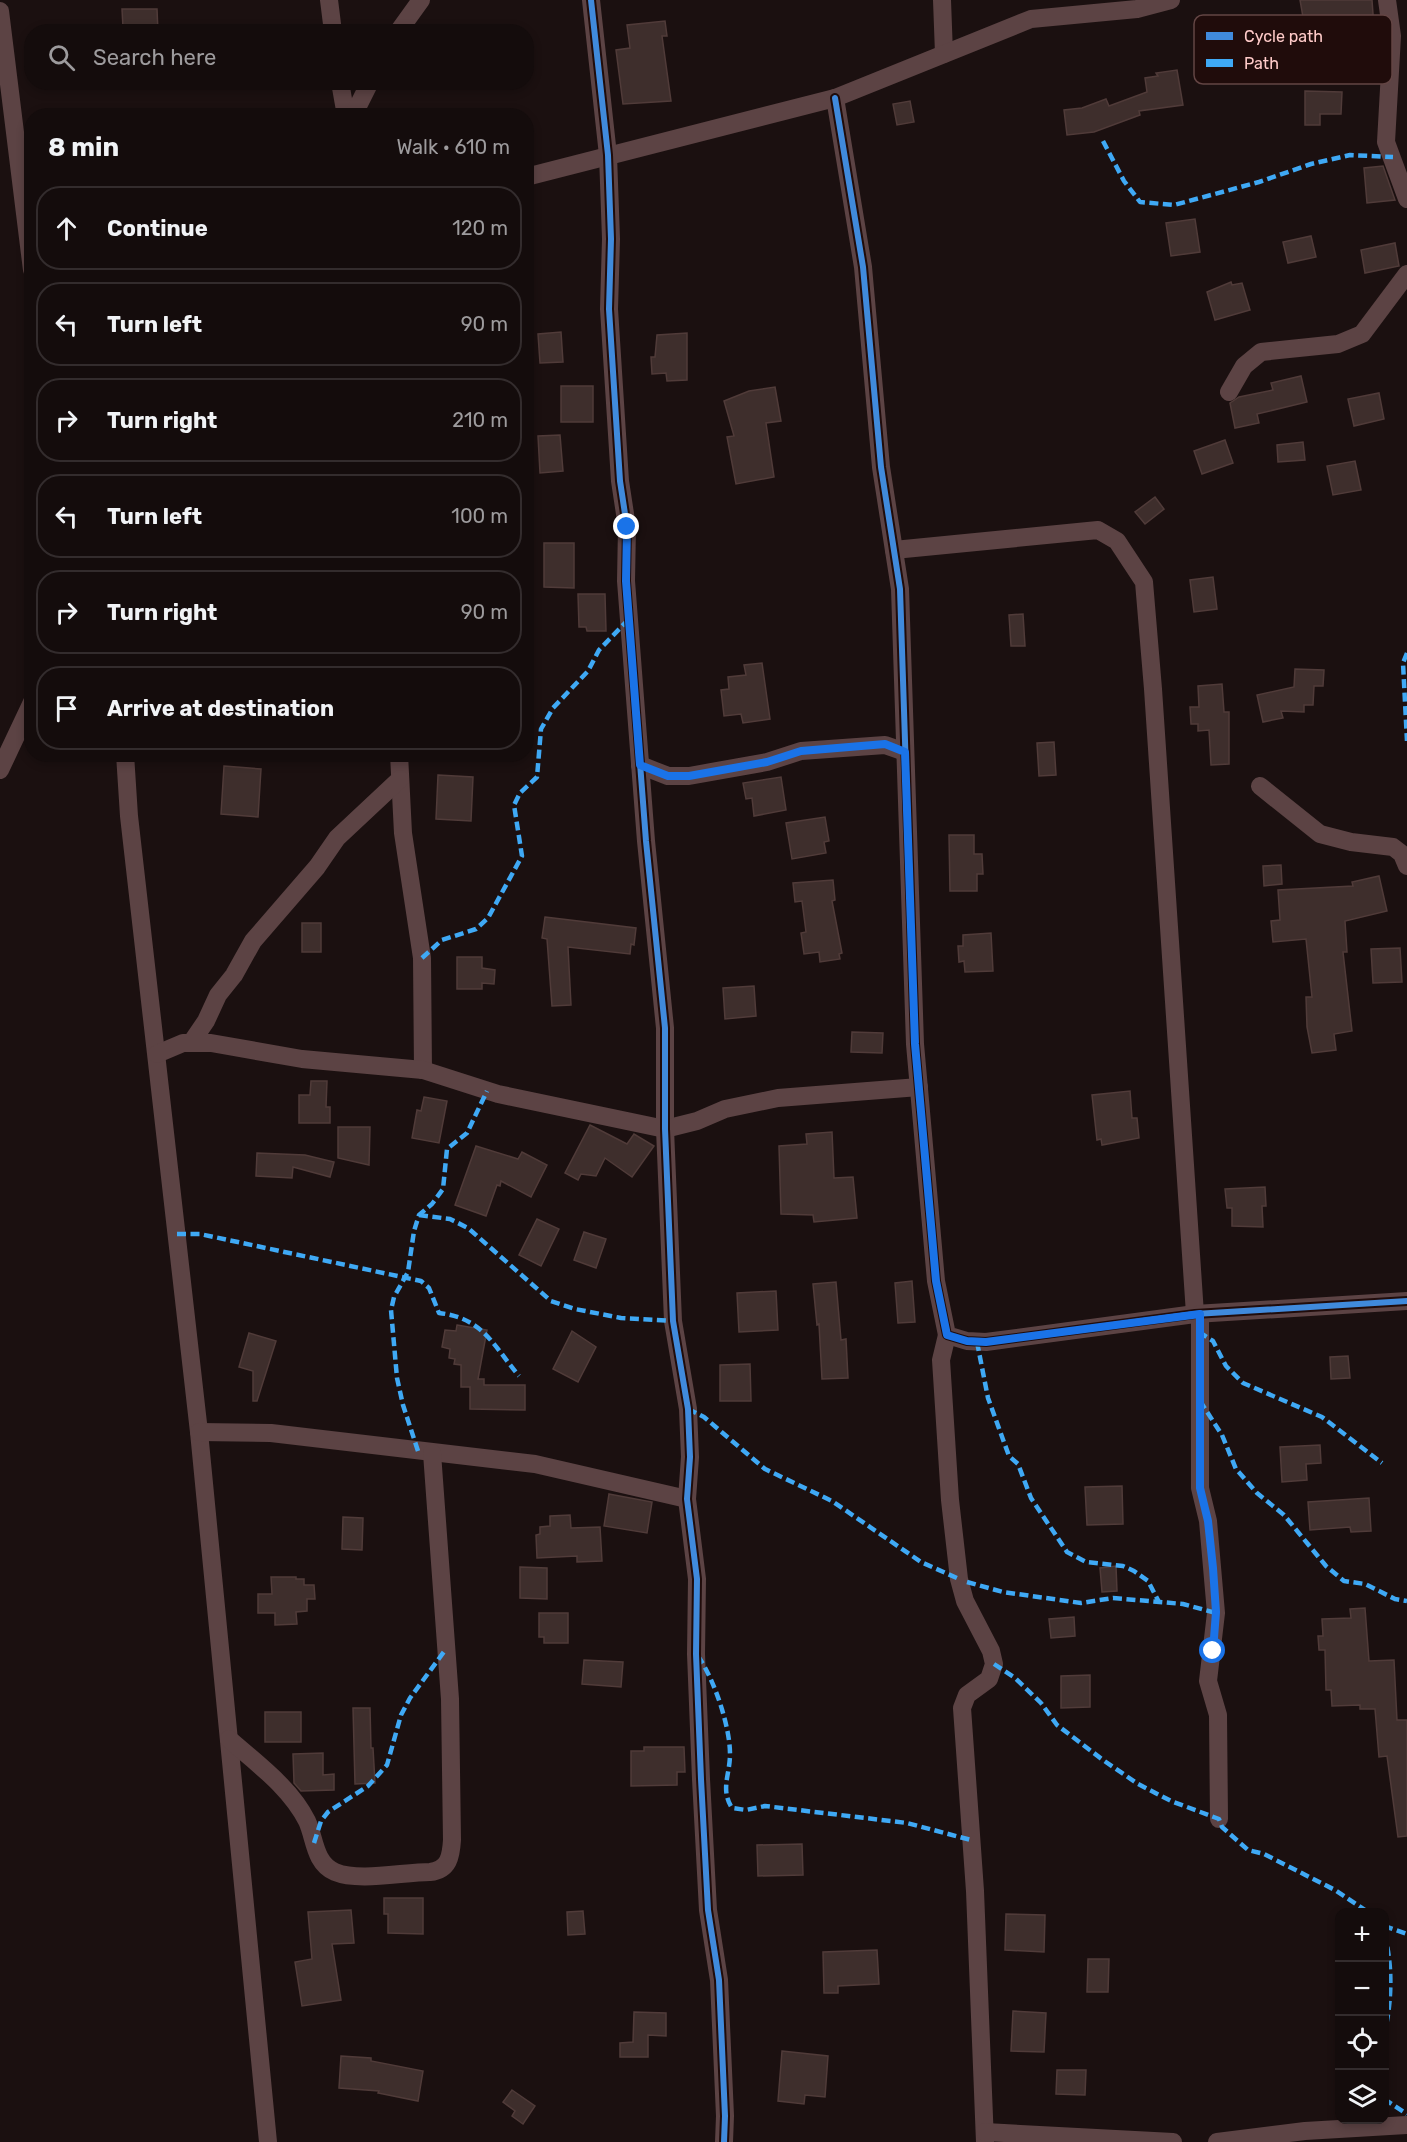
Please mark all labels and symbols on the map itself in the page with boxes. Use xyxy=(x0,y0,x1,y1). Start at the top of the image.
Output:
legend xyxy=(1194,15,1392,84)
text: Cycle path xyxy=(1244,27,1323,46)
text: Path xyxy=(1244,54,1279,73)
route end xyxy=(613,513,639,539)
route start xyxy=(1199,1637,1225,1663)

